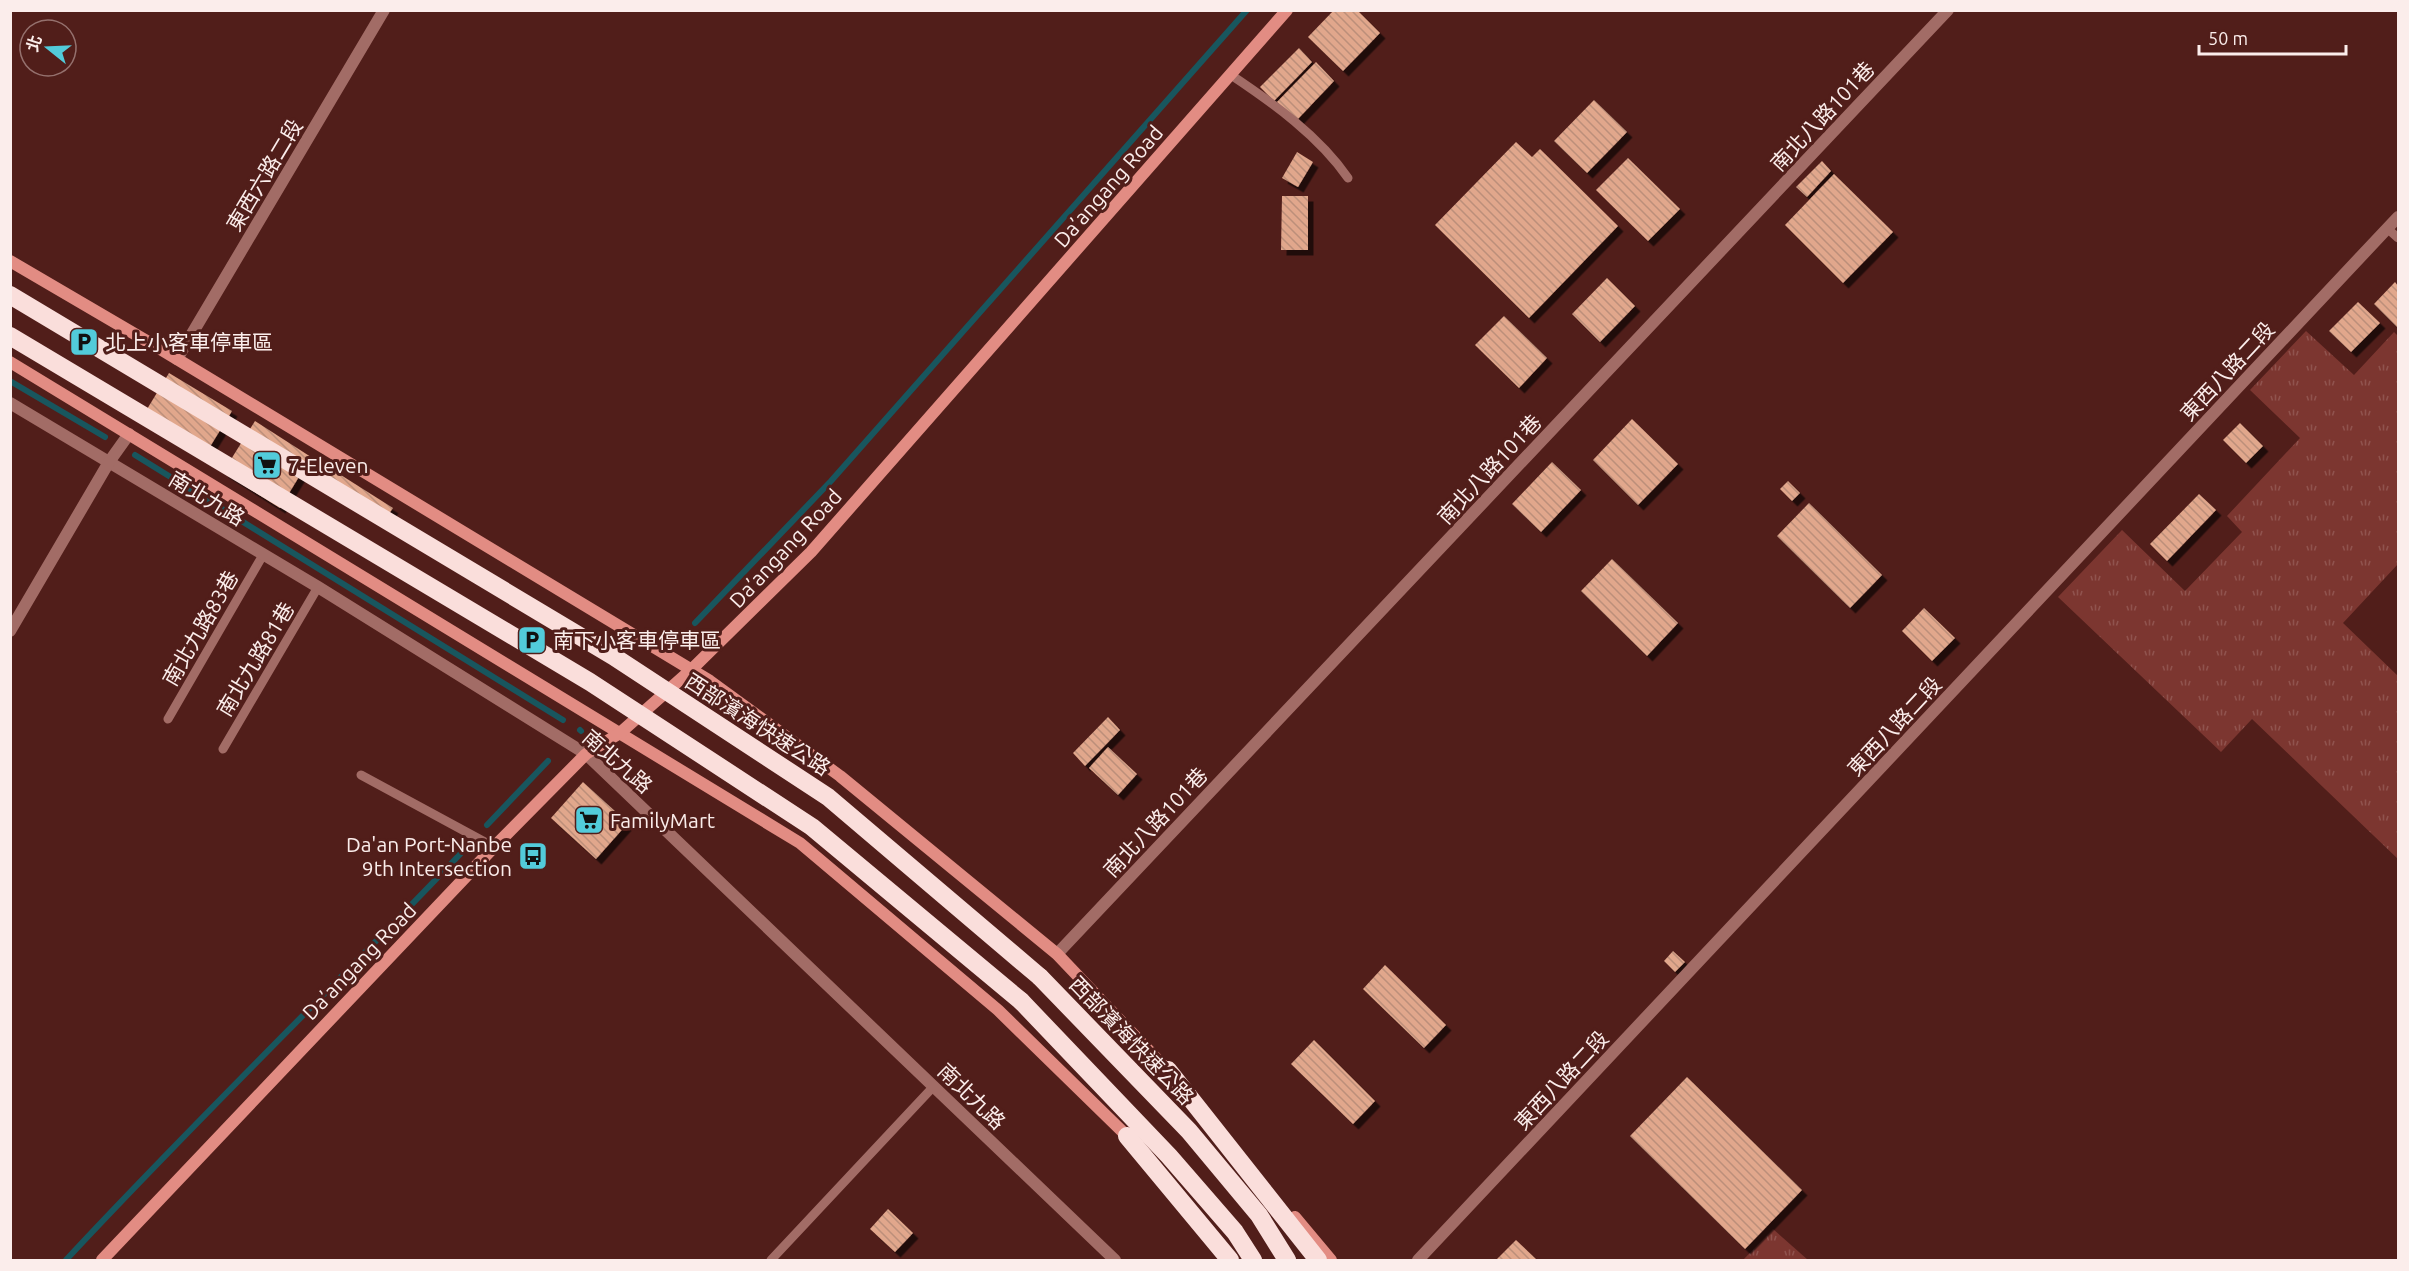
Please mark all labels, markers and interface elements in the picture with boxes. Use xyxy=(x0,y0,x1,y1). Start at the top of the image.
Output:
north arrow xyxy=(18,18,78,78)
scale bar xyxy=(2199,18,2346,56)
text: 50 m xyxy=(2208,28,2248,48)
text: 北 xyxy=(23,33,45,54)
street label: 南北八路101巷 xyxy=(1765,56,1879,176)
street label: 東西六路二段 xyxy=(221,115,307,235)
street label: Da’angang Road xyxy=(1049,120,1167,252)
street label: 東西八路二段 xyxy=(2175,317,2279,425)
parking icon: 北上小客車停車區 xyxy=(68,326,100,358)
place label: 北上小客車停車區 xyxy=(105,330,273,354)
street label: 南北八路101巷 xyxy=(1432,409,1546,529)
supermarket icon: 7-Eleven xyxy=(251,449,283,481)
place label: 7-Eleven xyxy=(288,453,369,477)
street label: 南北九路 xyxy=(165,466,249,530)
street label: Da’angang Road xyxy=(724,484,846,612)
street label: 南北九路83巷 xyxy=(157,566,243,690)
street label: 南北九路81巷 xyxy=(212,598,298,720)
parking icon: 南下小客車停車區 xyxy=(516,624,548,656)
place label: 南下小客車停車區 xyxy=(553,628,721,652)
street label: 西部濱海快速公路 xyxy=(681,668,835,780)
street label: 東西八路二段 xyxy=(1842,672,1946,780)
street label: 南北九路 xyxy=(578,724,658,798)
street label: 南北八路101巷 xyxy=(1098,762,1212,882)
supermarket icon: FamilyMart xyxy=(573,804,605,836)
place label: FamilyMart xyxy=(610,808,715,832)
place label: Da'an Port-Nanbe 9th Intersection xyxy=(346,832,512,880)
bus stop icon: Da'an Port-Nanbe 9th Intersection xyxy=(517,840,549,872)
street label: Da’angang Road xyxy=(297,898,421,1024)
street label: 西部濱海快速公路 xyxy=(1065,971,1199,1109)
street label: 東西八路二段 xyxy=(1509,1026,1613,1134)
street label: 南北九路 xyxy=(933,1058,1011,1134)

